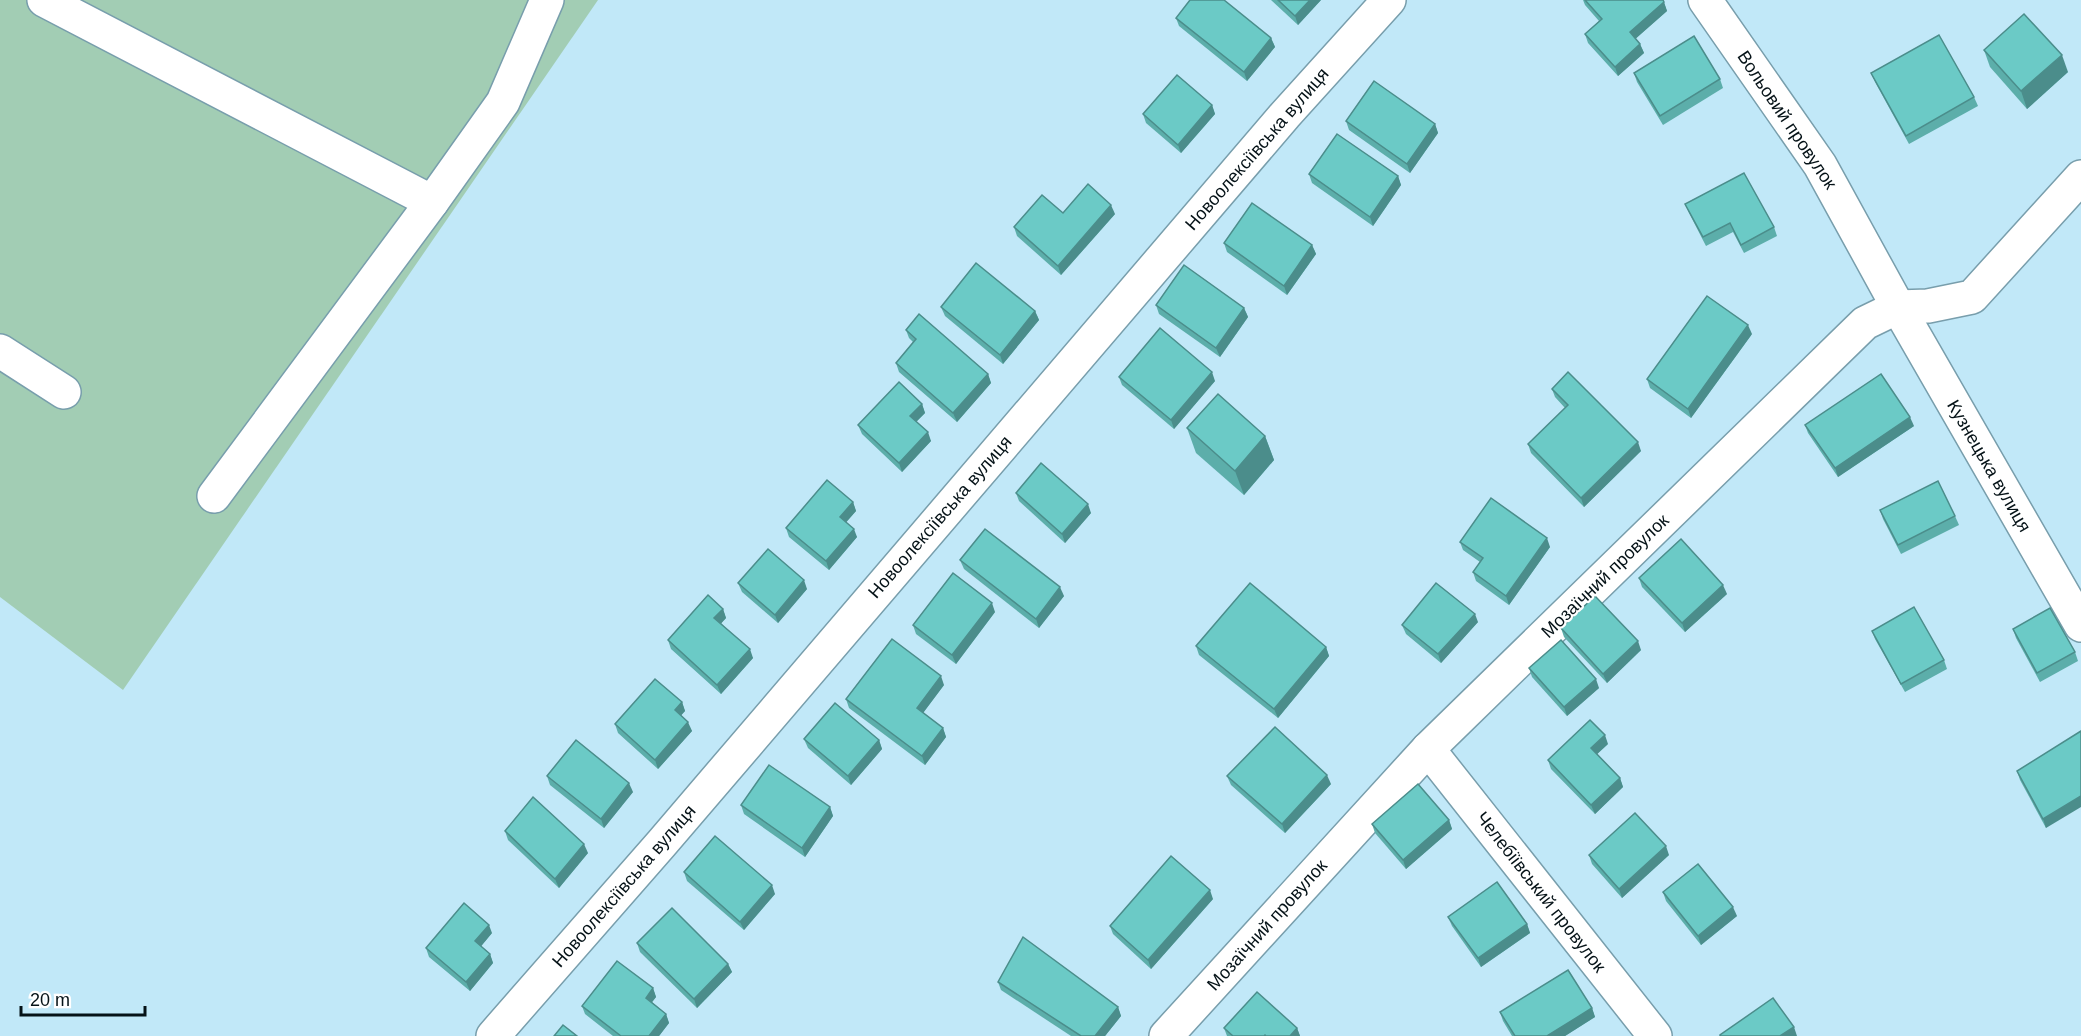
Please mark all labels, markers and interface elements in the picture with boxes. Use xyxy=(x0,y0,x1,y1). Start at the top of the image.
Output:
street label: Вольовий провулок xyxy=(1733,47,1841,193)
street label: Новоолексіївська вулиця xyxy=(1181,64,1333,234)
street label: Кузнецька вулиця xyxy=(1943,396,2035,536)
street label: Новоолексіївська вулиця xyxy=(864,432,1016,602)
street label: Мозаїчний провулок xyxy=(1537,510,1673,642)
street label: Новоолексіївська вулиця xyxy=(548,801,700,971)
street label: Челебіївський провулок xyxy=(1472,808,1610,976)
street label: Мозаїчний провулок xyxy=(1203,855,1331,994)
scale bar xyxy=(21,979,146,1017)
text: 20 m xyxy=(30,990,70,1010)

